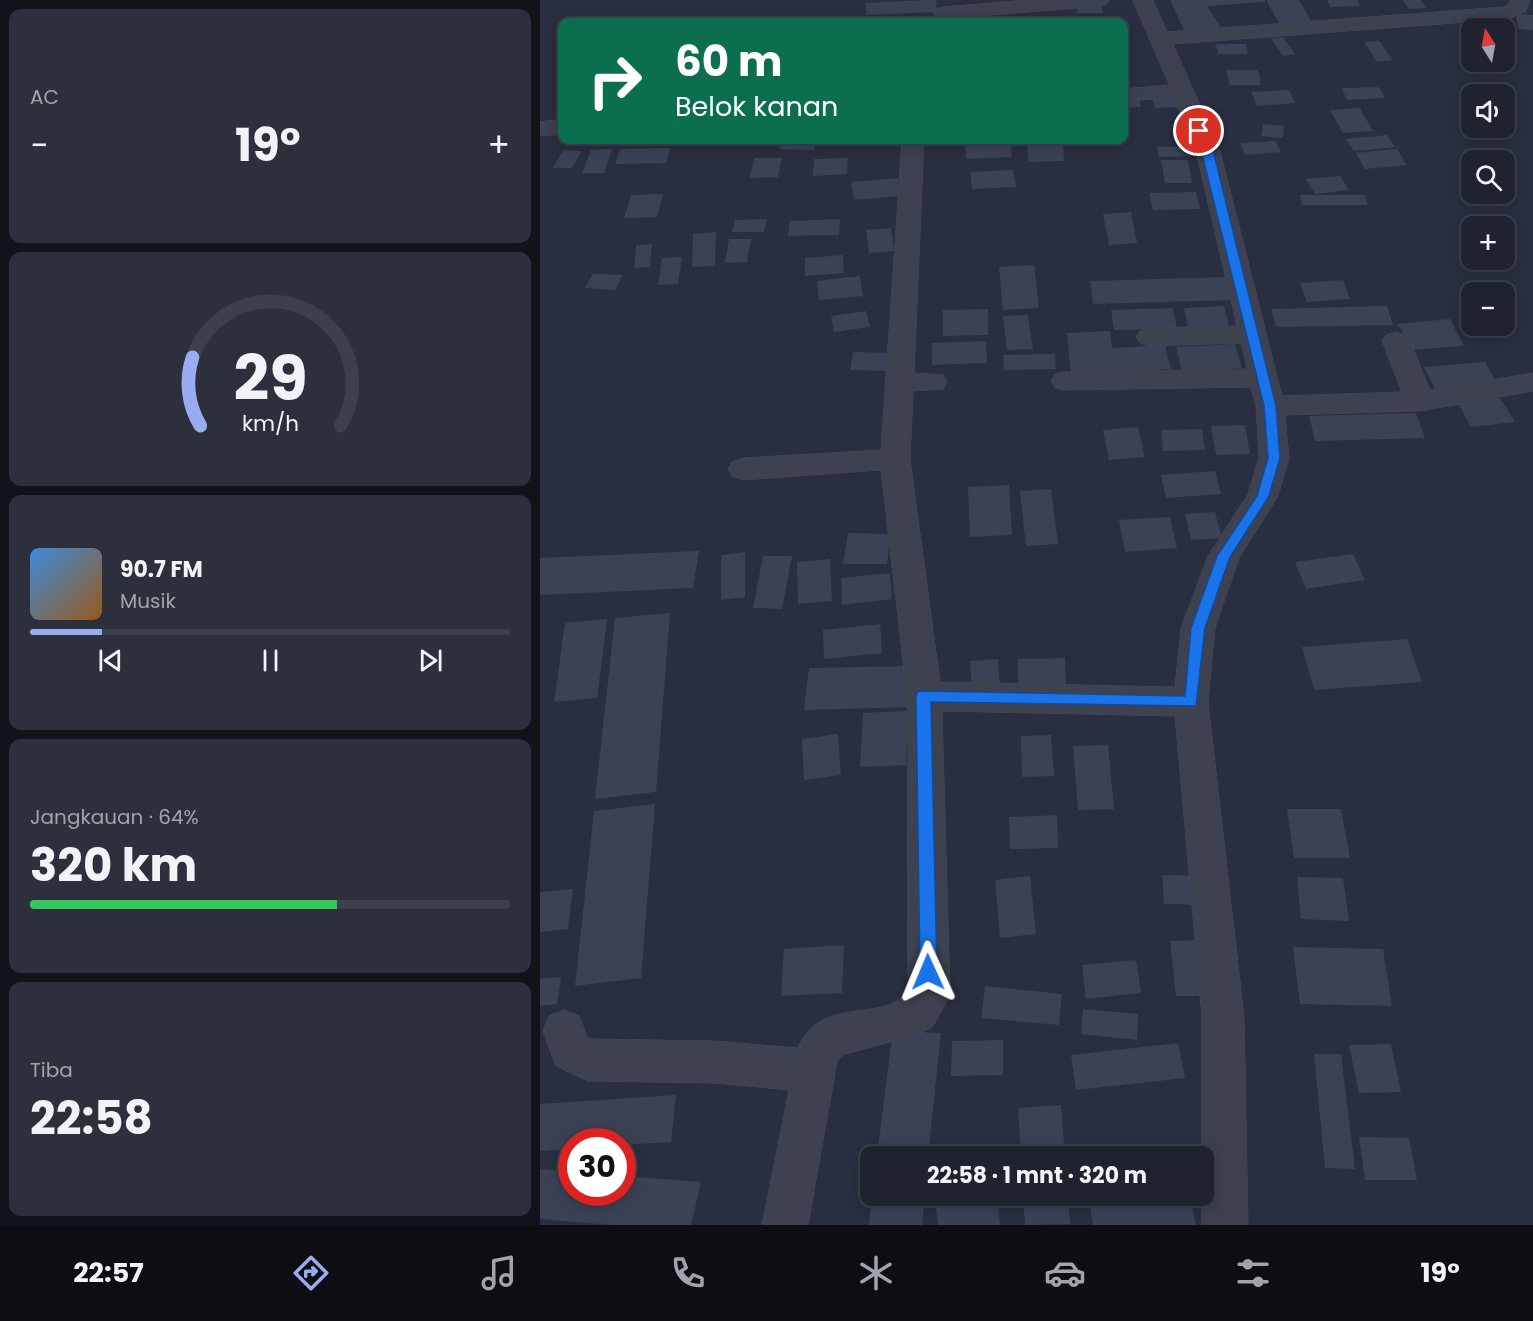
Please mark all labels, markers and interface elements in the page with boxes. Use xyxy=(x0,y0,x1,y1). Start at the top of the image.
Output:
north arrow xyxy=(1461,18,1515,72)
map controls xyxy=(1461,18,1515,336)
text: 60 m xyxy=(675,32,783,91)
icon: right xyxy=(576,42,654,120)
text: AC xyxy=(30,83,59,111)
button: sound xyxy=(1461,84,1515,138)
text: Belok kanan xyxy=(675,88,838,125)
pin xyxy=(1173,105,1224,156)
text: 19° xyxy=(235,114,301,177)
icon: arrive xyxy=(1182,114,1215,147)
text: − xyxy=(30,122,48,169)
text: + xyxy=(487,122,510,169)
button: search xyxy=(1461,150,1515,204)
button: + xyxy=(1461,216,1515,270)
button: − xyxy=(1461,282,1515,336)
text: 29 xyxy=(233,334,307,422)
text: km/h xyxy=(241,409,299,440)
text: 90.7 FM xyxy=(120,554,203,585)
text: Musik xyxy=(120,587,176,615)
icon: previous xyxy=(94,644,127,677)
icon: pause xyxy=(254,644,287,677)
icon: next xyxy=(414,644,447,677)
text: Jangkauan · 64% xyxy=(30,803,199,831)
text: 320 km xyxy=(30,834,197,897)
position arrow xyxy=(896,940,960,1004)
text: Tiba xyxy=(30,1056,73,1084)
text: 22:58 xyxy=(30,1087,153,1150)
speed limit sign: 30 xyxy=(558,1128,636,1206)
text: 22:58 · 1 mnt · 320 m xyxy=(927,1160,1147,1191)
icon: directions xyxy=(290,1252,332,1294)
icon: music xyxy=(478,1252,520,1294)
icon: phone xyxy=(667,1252,709,1294)
icon: climate xyxy=(855,1252,897,1294)
icon: car xyxy=(1044,1252,1086,1294)
icon: filters xyxy=(1232,1252,1274,1294)
text: 22:57 xyxy=(73,1254,144,1291)
text: 19° xyxy=(1420,1254,1460,1291)

